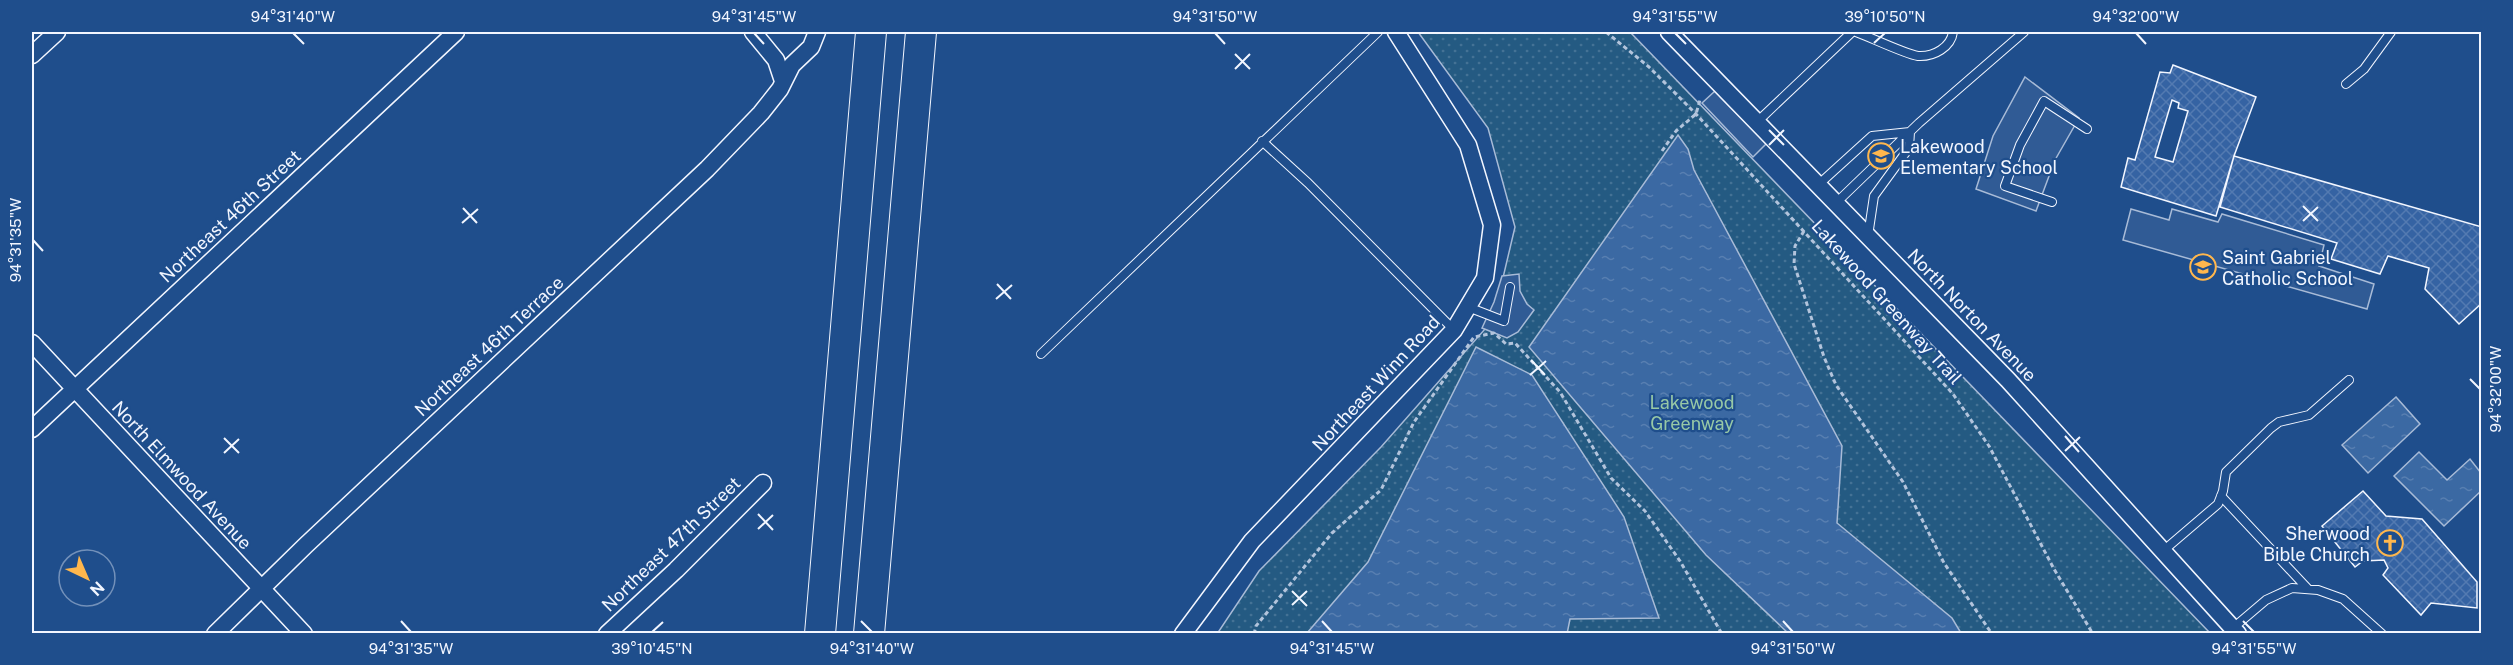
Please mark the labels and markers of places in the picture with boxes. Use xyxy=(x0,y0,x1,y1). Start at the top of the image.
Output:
place label: Lakewood Elementary School xyxy=(1900,136,2058,178)
school or university icon: Lakewood Elementary School xyxy=(1866,141,1896,171)
place label: Saint Gabriel Catholic School xyxy=(2222,247,2353,289)
school or university icon: Saint Gabriel Catholic School xyxy=(2188,252,2218,282)
place label: Sherwood Bible Church xyxy=(2263,523,2370,565)
church icon: Sherwood Bible Church xyxy=(2375,528,2405,558)

